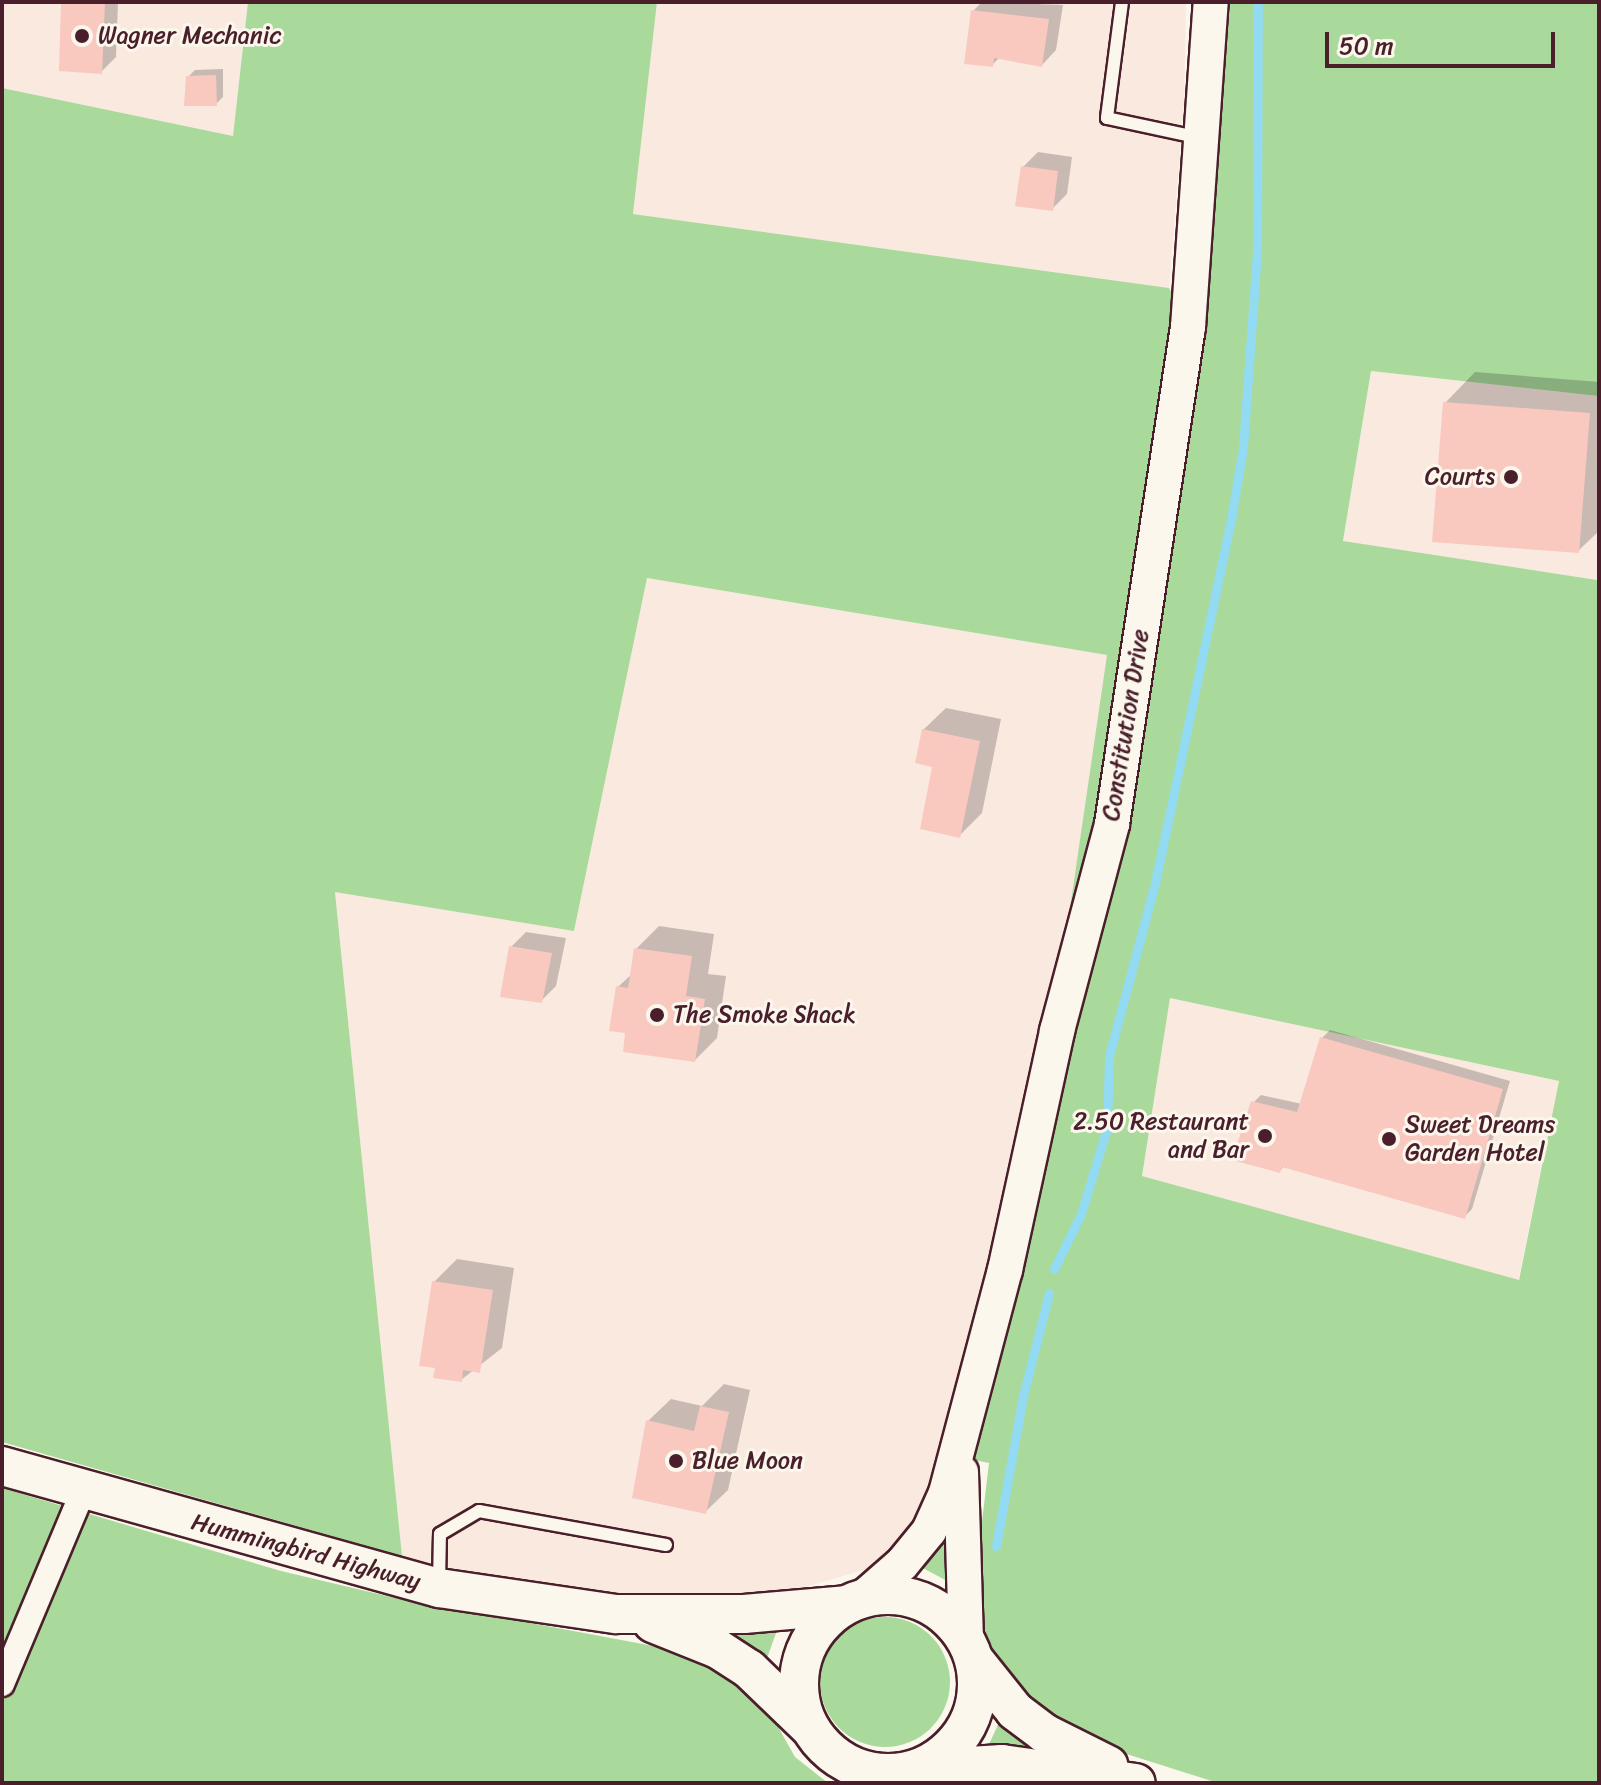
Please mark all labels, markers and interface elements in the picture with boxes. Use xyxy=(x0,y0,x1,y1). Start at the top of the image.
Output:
scale bar xyxy=(1329,16,1559,66)
place label: Wagner Mechanic xyxy=(98,22,282,50)
text: 50 m xyxy=(1339,25,1394,67)
marker: Wagner Mechanic xyxy=(73,27,91,45)
place label: Courts xyxy=(1425,463,1495,491)
marker: Courts xyxy=(1502,468,1520,486)
street label: Constitution Drive xyxy=(1097,627,1155,823)
place label: The Smoke Shack xyxy=(673,1001,859,1029)
marker: The Smoke Shack xyxy=(648,1006,666,1024)
place label: 2.50 Restaurant and Bar xyxy=(1073,1108,1249,1164)
place label: Sweet Dreams Garden Hotel xyxy=(1405,1111,1555,1167)
marker: 2.50 Restaurant and Bar xyxy=(1256,1127,1274,1145)
marker: Sweet Dreams Garden Hotel xyxy=(1380,1130,1398,1148)
place label: Blue Moon xyxy=(692,1447,802,1475)
marker: Blue Moon xyxy=(667,1452,685,1470)
street label: Hummingbird Highway xyxy=(188,1508,424,1596)

